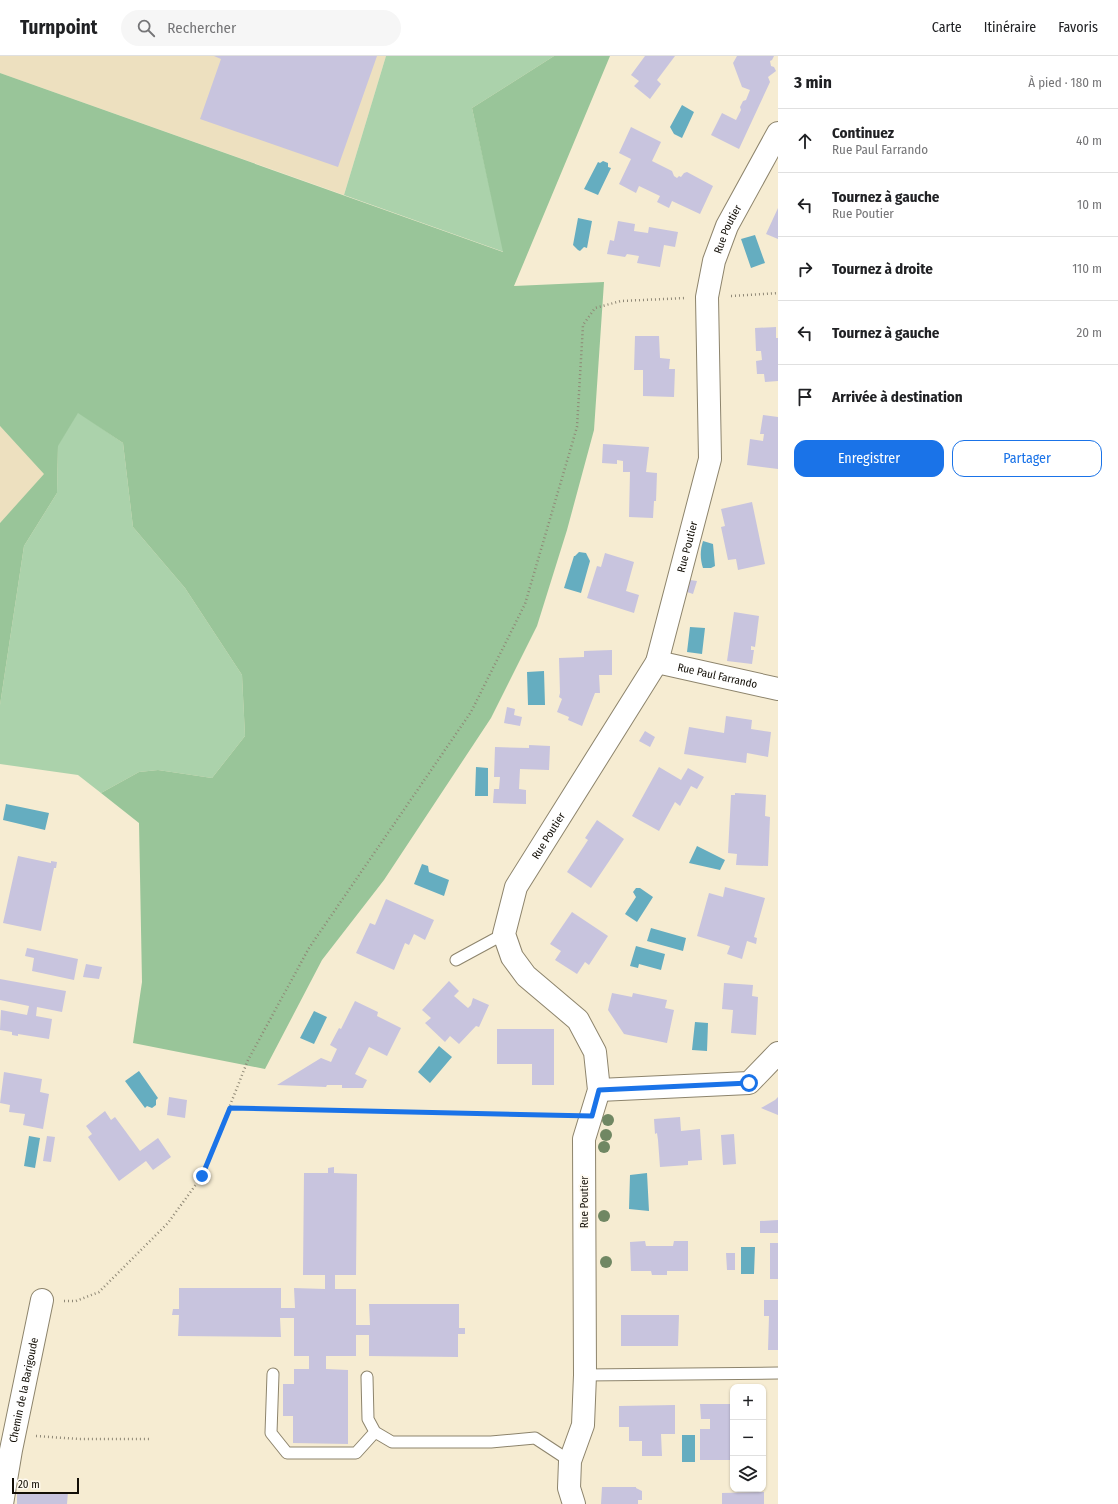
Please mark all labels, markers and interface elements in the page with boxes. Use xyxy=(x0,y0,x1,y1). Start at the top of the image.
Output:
search box xyxy=(121,10,401,46)
text: Turnpoint xyxy=(20,16,97,39)
icon: search xyxy=(135,17,157,39)
text: Rechercher xyxy=(167,19,236,37)
text: Carte xyxy=(932,19,962,36)
text: Itinéraire xyxy=(984,19,1036,36)
text: Favoris xyxy=(1058,19,1098,36)
text: 3 min xyxy=(794,72,832,93)
text: À pied · 180 m xyxy=(1028,75,1102,90)
text: Continuez xyxy=(832,124,894,142)
icon: ahead xyxy=(794,130,816,152)
text: 40 m xyxy=(1076,133,1102,148)
text: Rue Paul Farrando xyxy=(832,142,928,157)
text: Tournez à gauche xyxy=(832,188,939,206)
icon: left xyxy=(794,194,816,216)
text: 10 m xyxy=(1077,197,1102,212)
street label: Rue Poutier xyxy=(711,202,745,256)
text: Rue Poutier xyxy=(832,206,894,221)
icon: right xyxy=(794,258,816,280)
text: Tournez à droite xyxy=(832,260,933,278)
text: 110 m xyxy=(1072,261,1102,276)
icon: left xyxy=(794,322,816,344)
text: Tournez à gauche xyxy=(832,324,939,342)
text: 20 m xyxy=(1076,325,1102,340)
icon: arrive xyxy=(794,386,816,408)
text: Arrivée à destination xyxy=(832,388,963,406)
button: Enregistrer xyxy=(794,440,944,477)
button: Partager xyxy=(952,440,1102,477)
street label: Rue Poutier xyxy=(675,520,701,574)
street label: Rue Paul Farrando xyxy=(676,661,759,691)
street label: Rue Poutier xyxy=(529,810,568,862)
route start xyxy=(740,1074,758,1092)
route end xyxy=(193,1167,211,1185)
street label: Rue Poutier xyxy=(578,1176,591,1228)
street label: Chemin de la Barigoude xyxy=(7,1336,41,1444)
map controls xyxy=(730,1384,766,1492)
button: + xyxy=(730,1384,766,1420)
button: − xyxy=(730,1420,766,1456)
button: layers xyxy=(730,1456,766,1492)
scale bar xyxy=(12,1476,79,1495)
text: 20 m xyxy=(18,1478,40,1491)

